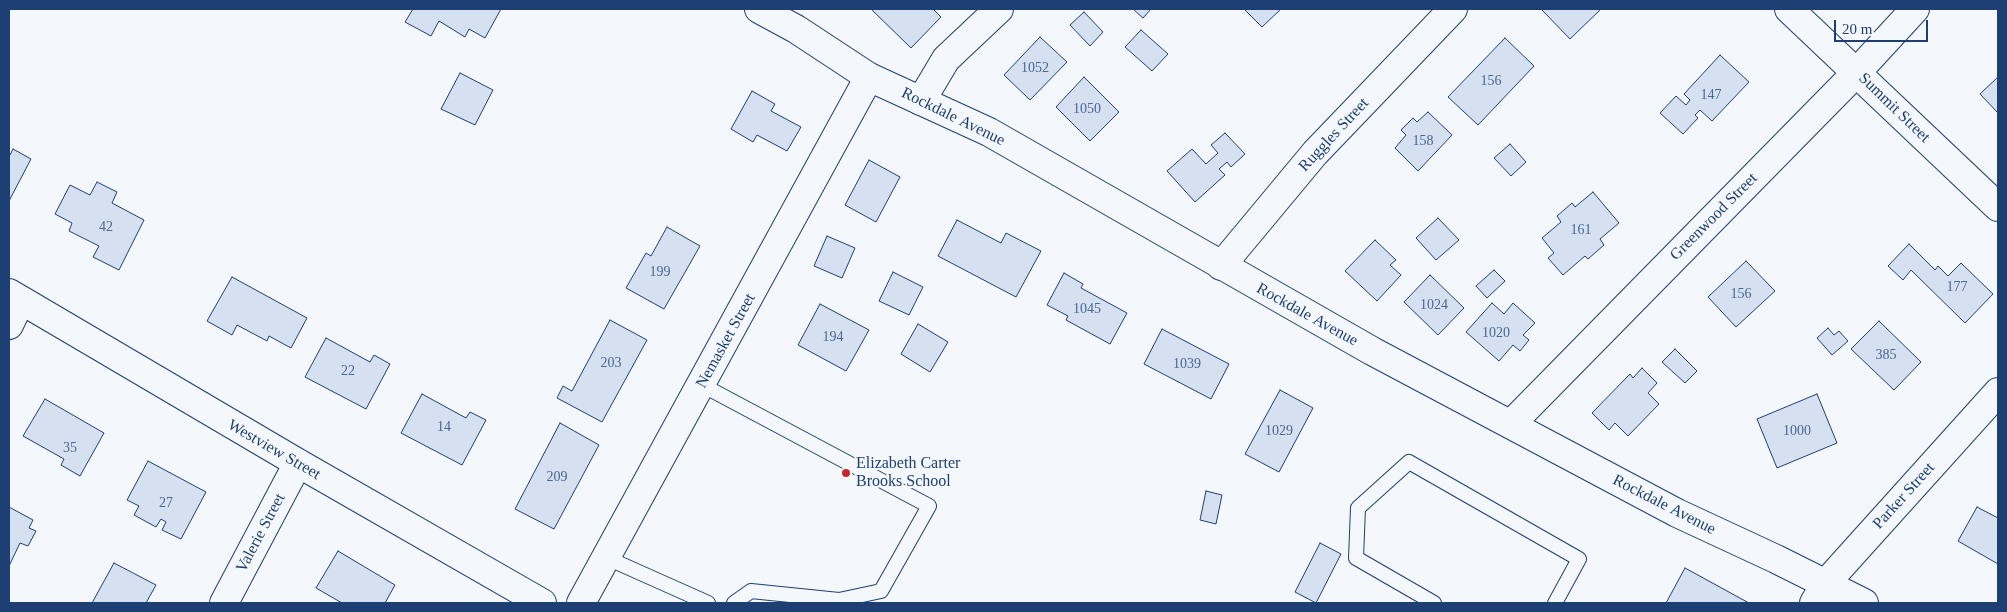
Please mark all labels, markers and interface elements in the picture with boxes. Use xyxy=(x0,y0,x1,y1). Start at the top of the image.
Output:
scale bar xyxy=(1837,10,1931,42)
text: 20 m xyxy=(1842,21,1872,37)
house number: 1052 xyxy=(1021,60,1049,76)
street label: Summit Street xyxy=(1854,69,1934,147)
house number: 156 xyxy=(1480,73,1502,89)
street label: Rockdale Avenue xyxy=(898,84,1008,150)
house number: 147 xyxy=(1700,87,1722,103)
street label: Ruggles Street xyxy=(1295,94,1373,176)
house number: 1050 xyxy=(1073,101,1101,117)
house number: 158 xyxy=(1412,133,1434,149)
street label: Greenwood Street xyxy=(1666,169,1762,265)
house number: 42 xyxy=(99,219,113,235)
house number: 161 xyxy=(1570,222,1592,238)
house number: 199 xyxy=(650,264,670,280)
street label: Rockdale Avenue xyxy=(1253,279,1361,351)
house number: 177 xyxy=(1946,279,1968,295)
house number: 156 xyxy=(1730,286,1752,302)
street label: Nemasket Street xyxy=(692,290,760,392)
house number: 1024 xyxy=(1420,297,1448,313)
house number: 1045 xyxy=(1073,301,1101,317)
house number: 1020 xyxy=(1482,325,1510,341)
house number: 194 xyxy=(822,329,844,345)
house number: 385 xyxy=(1875,347,1896,363)
house number: 203 xyxy=(600,355,622,371)
house number: 1039 xyxy=(1173,356,1201,372)
house number: 22 xyxy=(341,363,355,379)
street label: Westview Street xyxy=(224,416,324,484)
house number: 14 xyxy=(437,419,451,435)
house number: 1029 xyxy=(1265,423,1293,439)
house number: 1000 xyxy=(1783,423,1811,439)
house number: 35 xyxy=(63,440,77,456)
place label: Elizabeth Carter Brooks School xyxy=(856,454,960,492)
street label: Parker Street xyxy=(1869,459,1939,533)
marker: Elizabeth Carter Brooks School xyxy=(840,467,852,479)
house number: 209 xyxy=(546,469,568,485)
street label: Rockdale Avenue xyxy=(1609,471,1719,539)
street label: Valerie Street xyxy=(232,490,290,576)
house number: 27 xyxy=(159,495,173,511)

